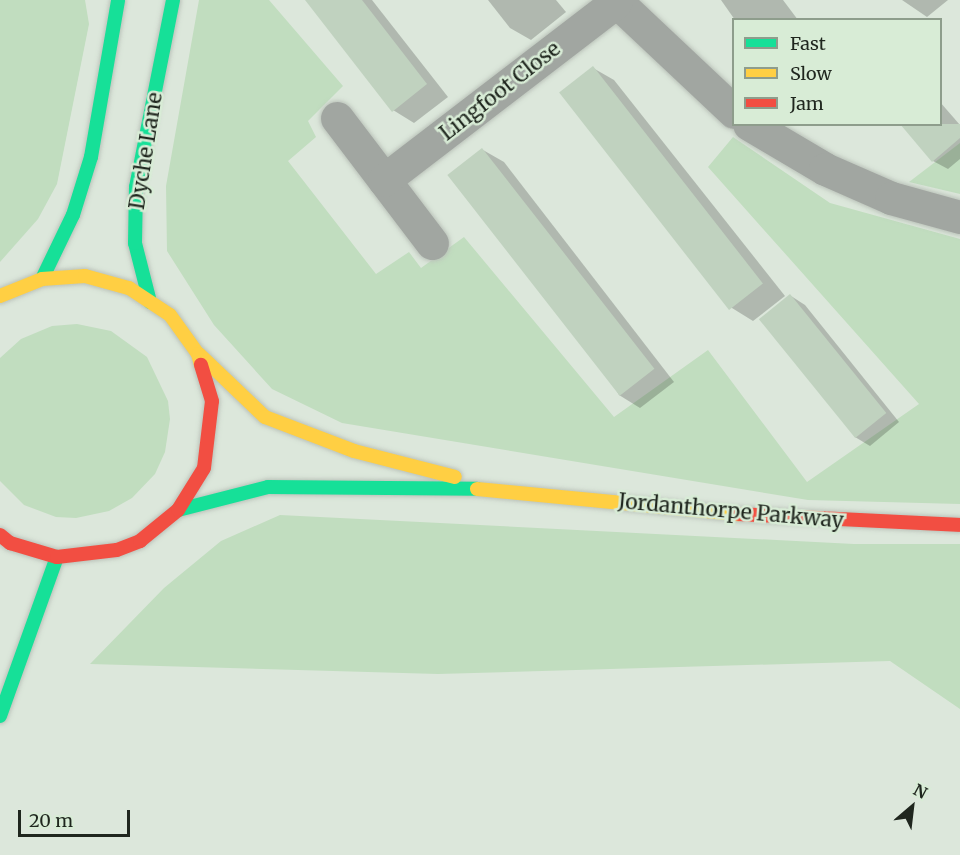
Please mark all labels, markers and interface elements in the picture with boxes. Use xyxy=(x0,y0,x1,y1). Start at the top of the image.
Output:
legend xyxy=(732,18,942,126)
text: Fast xyxy=(790,32,826,55)
street label: Lingfoot Close xyxy=(435,36,565,146)
text: Slow xyxy=(790,62,832,85)
street label: Dyche Lane xyxy=(124,91,168,211)
text: Jam xyxy=(790,92,824,115)
street label: Jordanthorpe Parkway xyxy=(617,489,845,533)
north arrow xyxy=(882,777,942,837)
text: N xyxy=(910,779,931,803)
scale bar xyxy=(21,798,134,836)
text: 20 m xyxy=(29,809,73,832)

